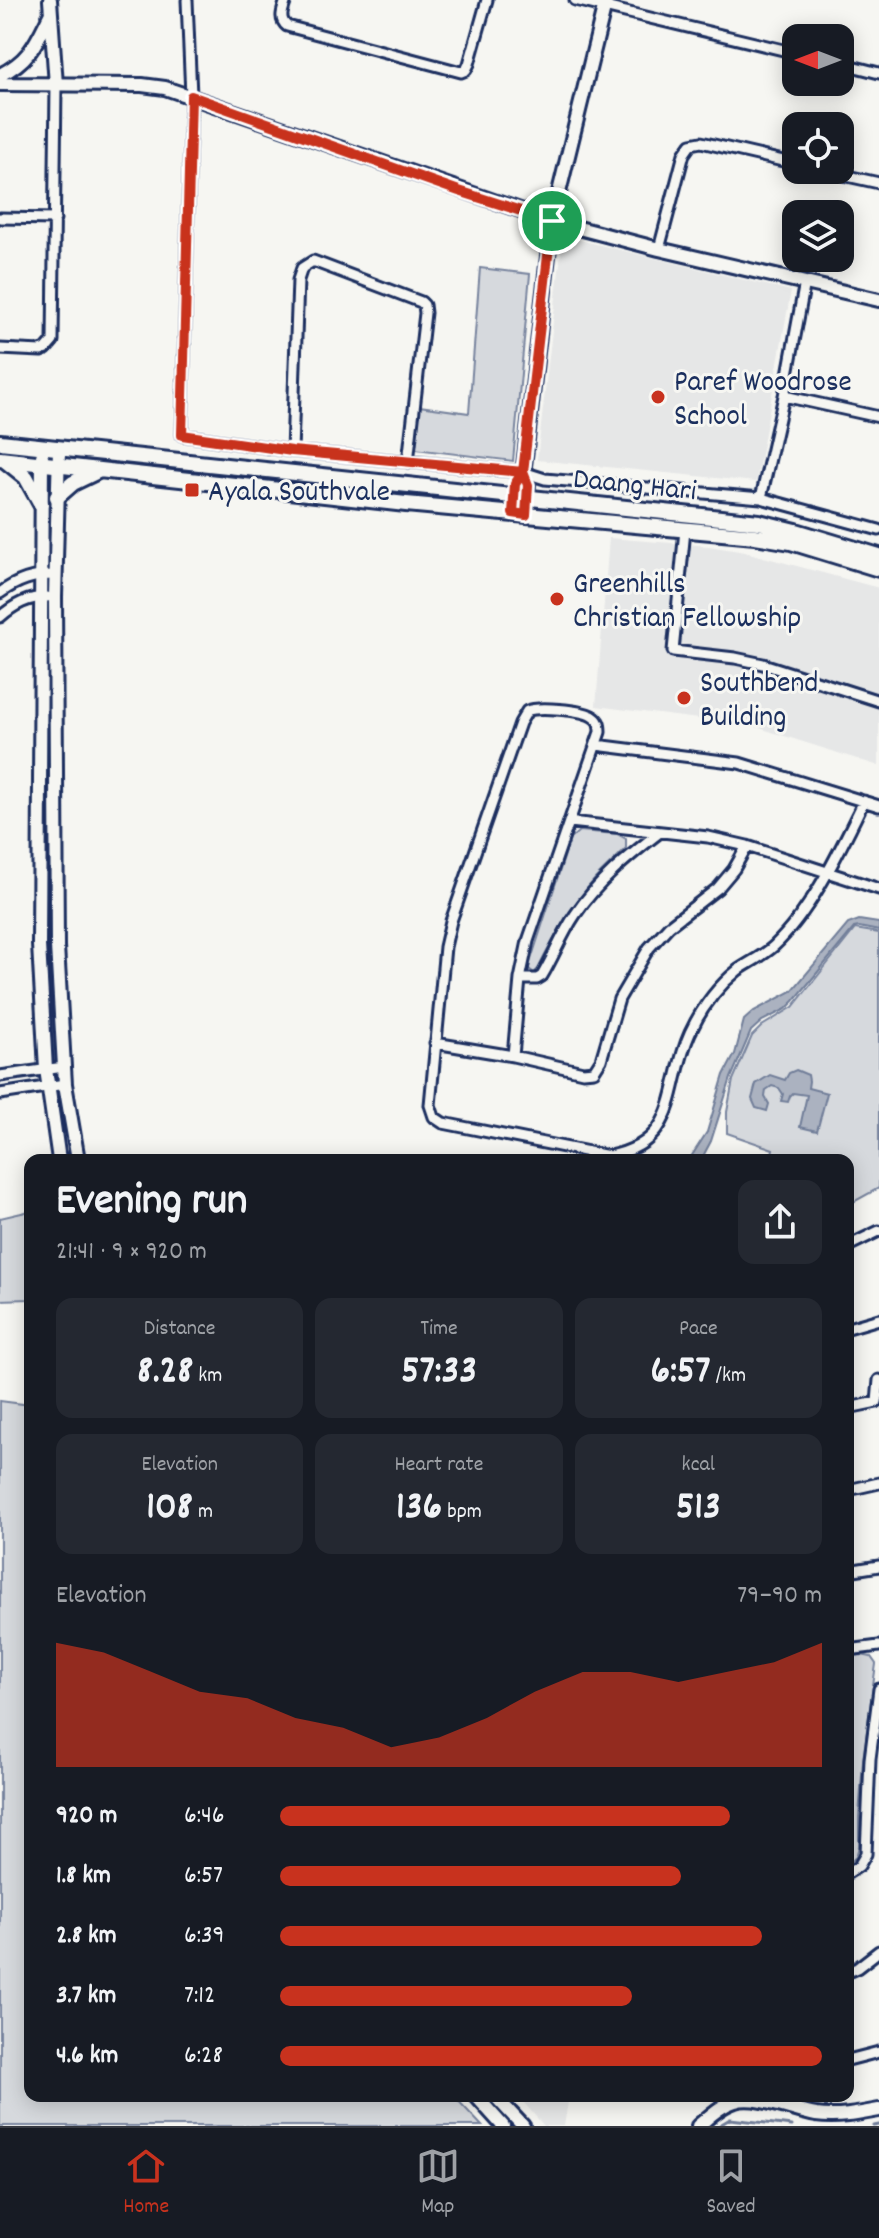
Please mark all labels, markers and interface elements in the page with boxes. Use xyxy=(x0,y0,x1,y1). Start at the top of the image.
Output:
north arrow xyxy=(782,24,854,96)
map controls xyxy=(782,24,854,272)
button: locate xyxy=(782,112,854,184)
pin xyxy=(518,187,586,255)
icon: arrive xyxy=(530,199,574,243)
button: layers xyxy=(782,200,854,272)
place label: Paref Woodrose School xyxy=(674,363,852,440)
marker: Paref Woodrose School xyxy=(649,388,667,406)
street label: Daang Hari xyxy=(571,460,698,515)
place label: Ayala Southvale xyxy=(208,473,390,516)
marker: Ayala Southvale xyxy=(183,481,201,499)
place label: Greenhills Christian Fellowship xyxy=(573,565,801,642)
marker: Greenhills Christian Fellowship xyxy=(548,590,566,608)
place label: Southbend Building xyxy=(700,664,818,741)
marker: Southbend Building xyxy=(675,689,693,707)
text: Evening run xyxy=(56,1172,247,1235)
button: share xyxy=(738,1180,822,1264)
text: 21:41 · 9 × 920 m xyxy=(56,1234,207,1271)
text: Distance xyxy=(144,1314,216,1345)
text: Time xyxy=(420,1314,458,1345)
text: Pace xyxy=(679,1314,718,1345)
text: 8.28 xyxy=(137,1345,193,1402)
text: 57:33 xyxy=(401,1345,477,1402)
text: 6:57 xyxy=(651,1345,711,1402)
text: km xyxy=(193,1361,222,1392)
text: /km xyxy=(711,1361,746,1392)
text: Elevation xyxy=(141,1450,218,1481)
text: Heart rate xyxy=(395,1450,483,1481)
text: kcal xyxy=(682,1450,715,1481)
text: 108 xyxy=(146,1481,193,1538)
text: 136 xyxy=(396,1481,442,1538)
text: 513 xyxy=(676,1481,721,1538)
text: m xyxy=(193,1497,213,1528)
text: bpm xyxy=(442,1497,482,1528)
text: Elevation xyxy=(56,1578,146,1615)
text: 79–90 m xyxy=(737,1578,822,1615)
text: 920 m xyxy=(56,1798,117,1835)
text: 6:46 xyxy=(184,1798,225,1835)
text: 1.8 km xyxy=(56,1858,111,1895)
text: 6:57 xyxy=(184,1858,223,1895)
text: 2.8 km xyxy=(56,1918,117,1955)
text: 6:39 xyxy=(184,1918,225,1955)
text: 3.7 km xyxy=(56,1978,116,2015)
text: 7:12 xyxy=(184,1978,215,2015)
text: 4.6 km xyxy=(56,2038,118,2075)
text: 6:28 xyxy=(184,2038,223,2075)
tab: Home xyxy=(123,2144,169,2223)
tab: Map xyxy=(416,2144,460,2223)
tab: Saved xyxy=(706,2144,756,2223)

